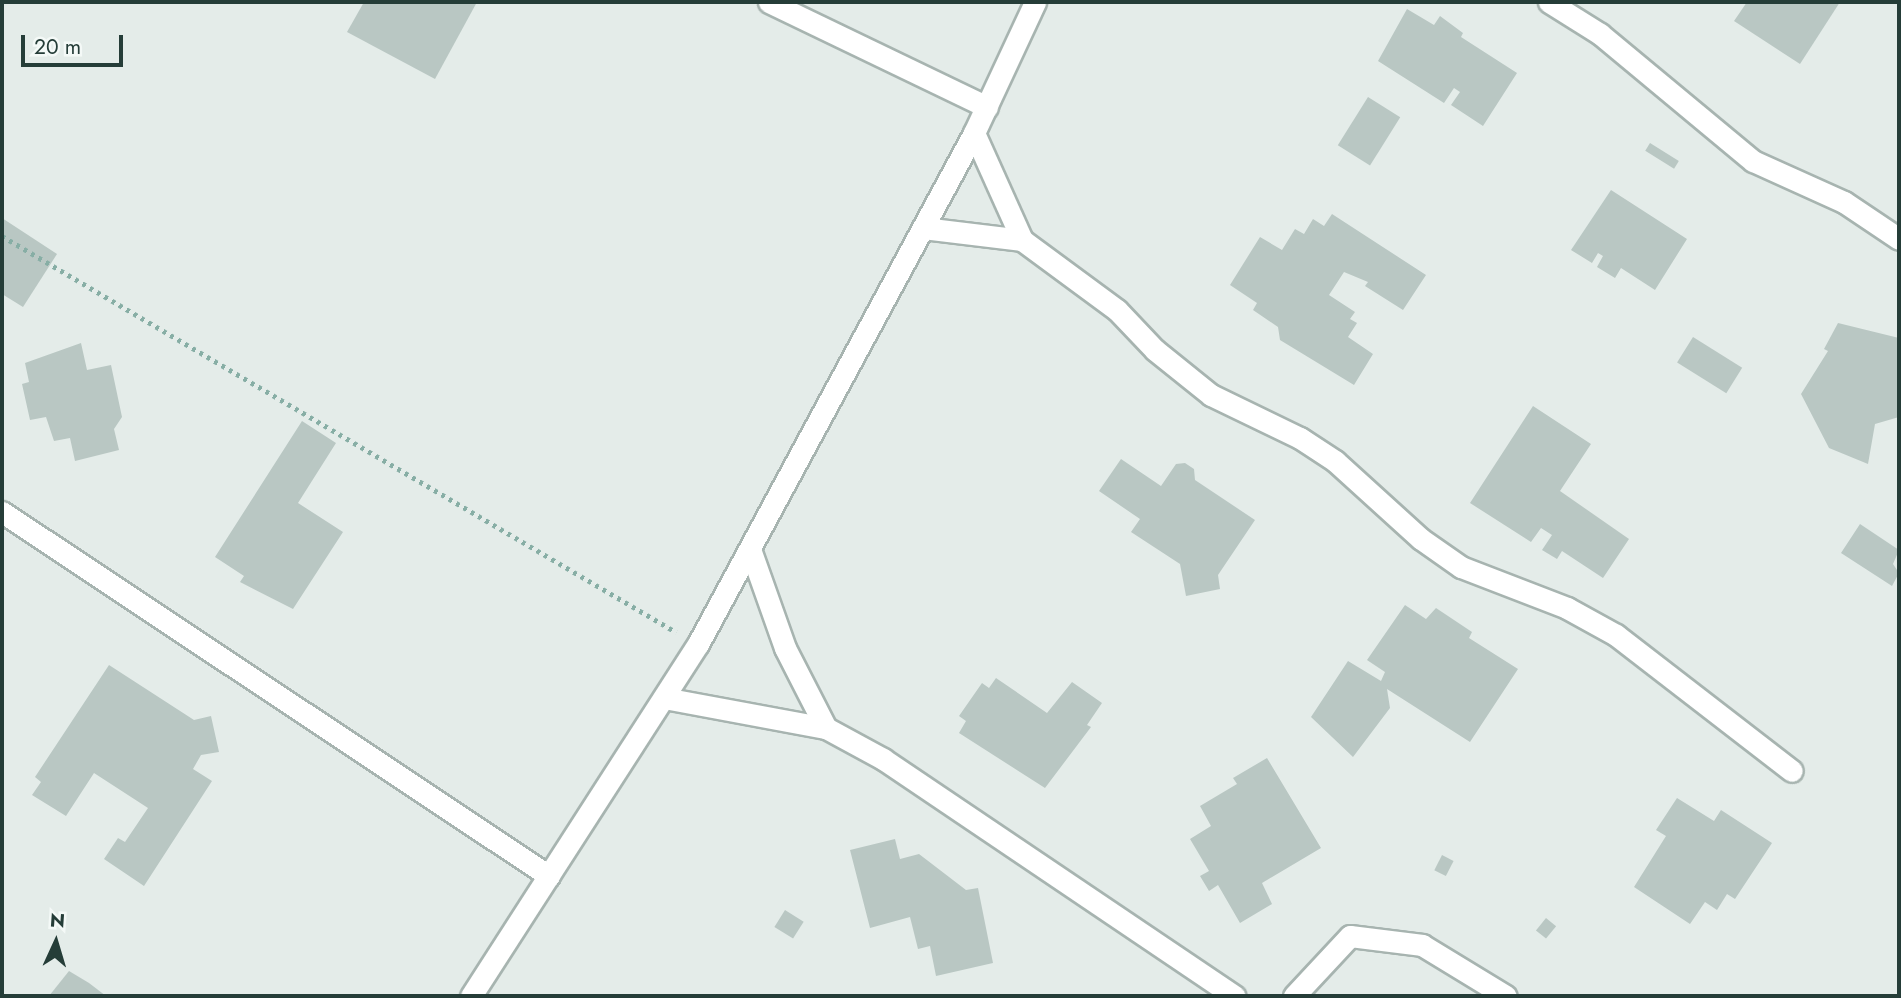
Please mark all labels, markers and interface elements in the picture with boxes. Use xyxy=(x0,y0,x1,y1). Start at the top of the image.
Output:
scale bar xyxy=(24,21,126,65)
text: 20 m xyxy=(34,32,81,62)
north arrow xyxy=(21,907,91,977)
text: N xyxy=(49,907,66,935)

